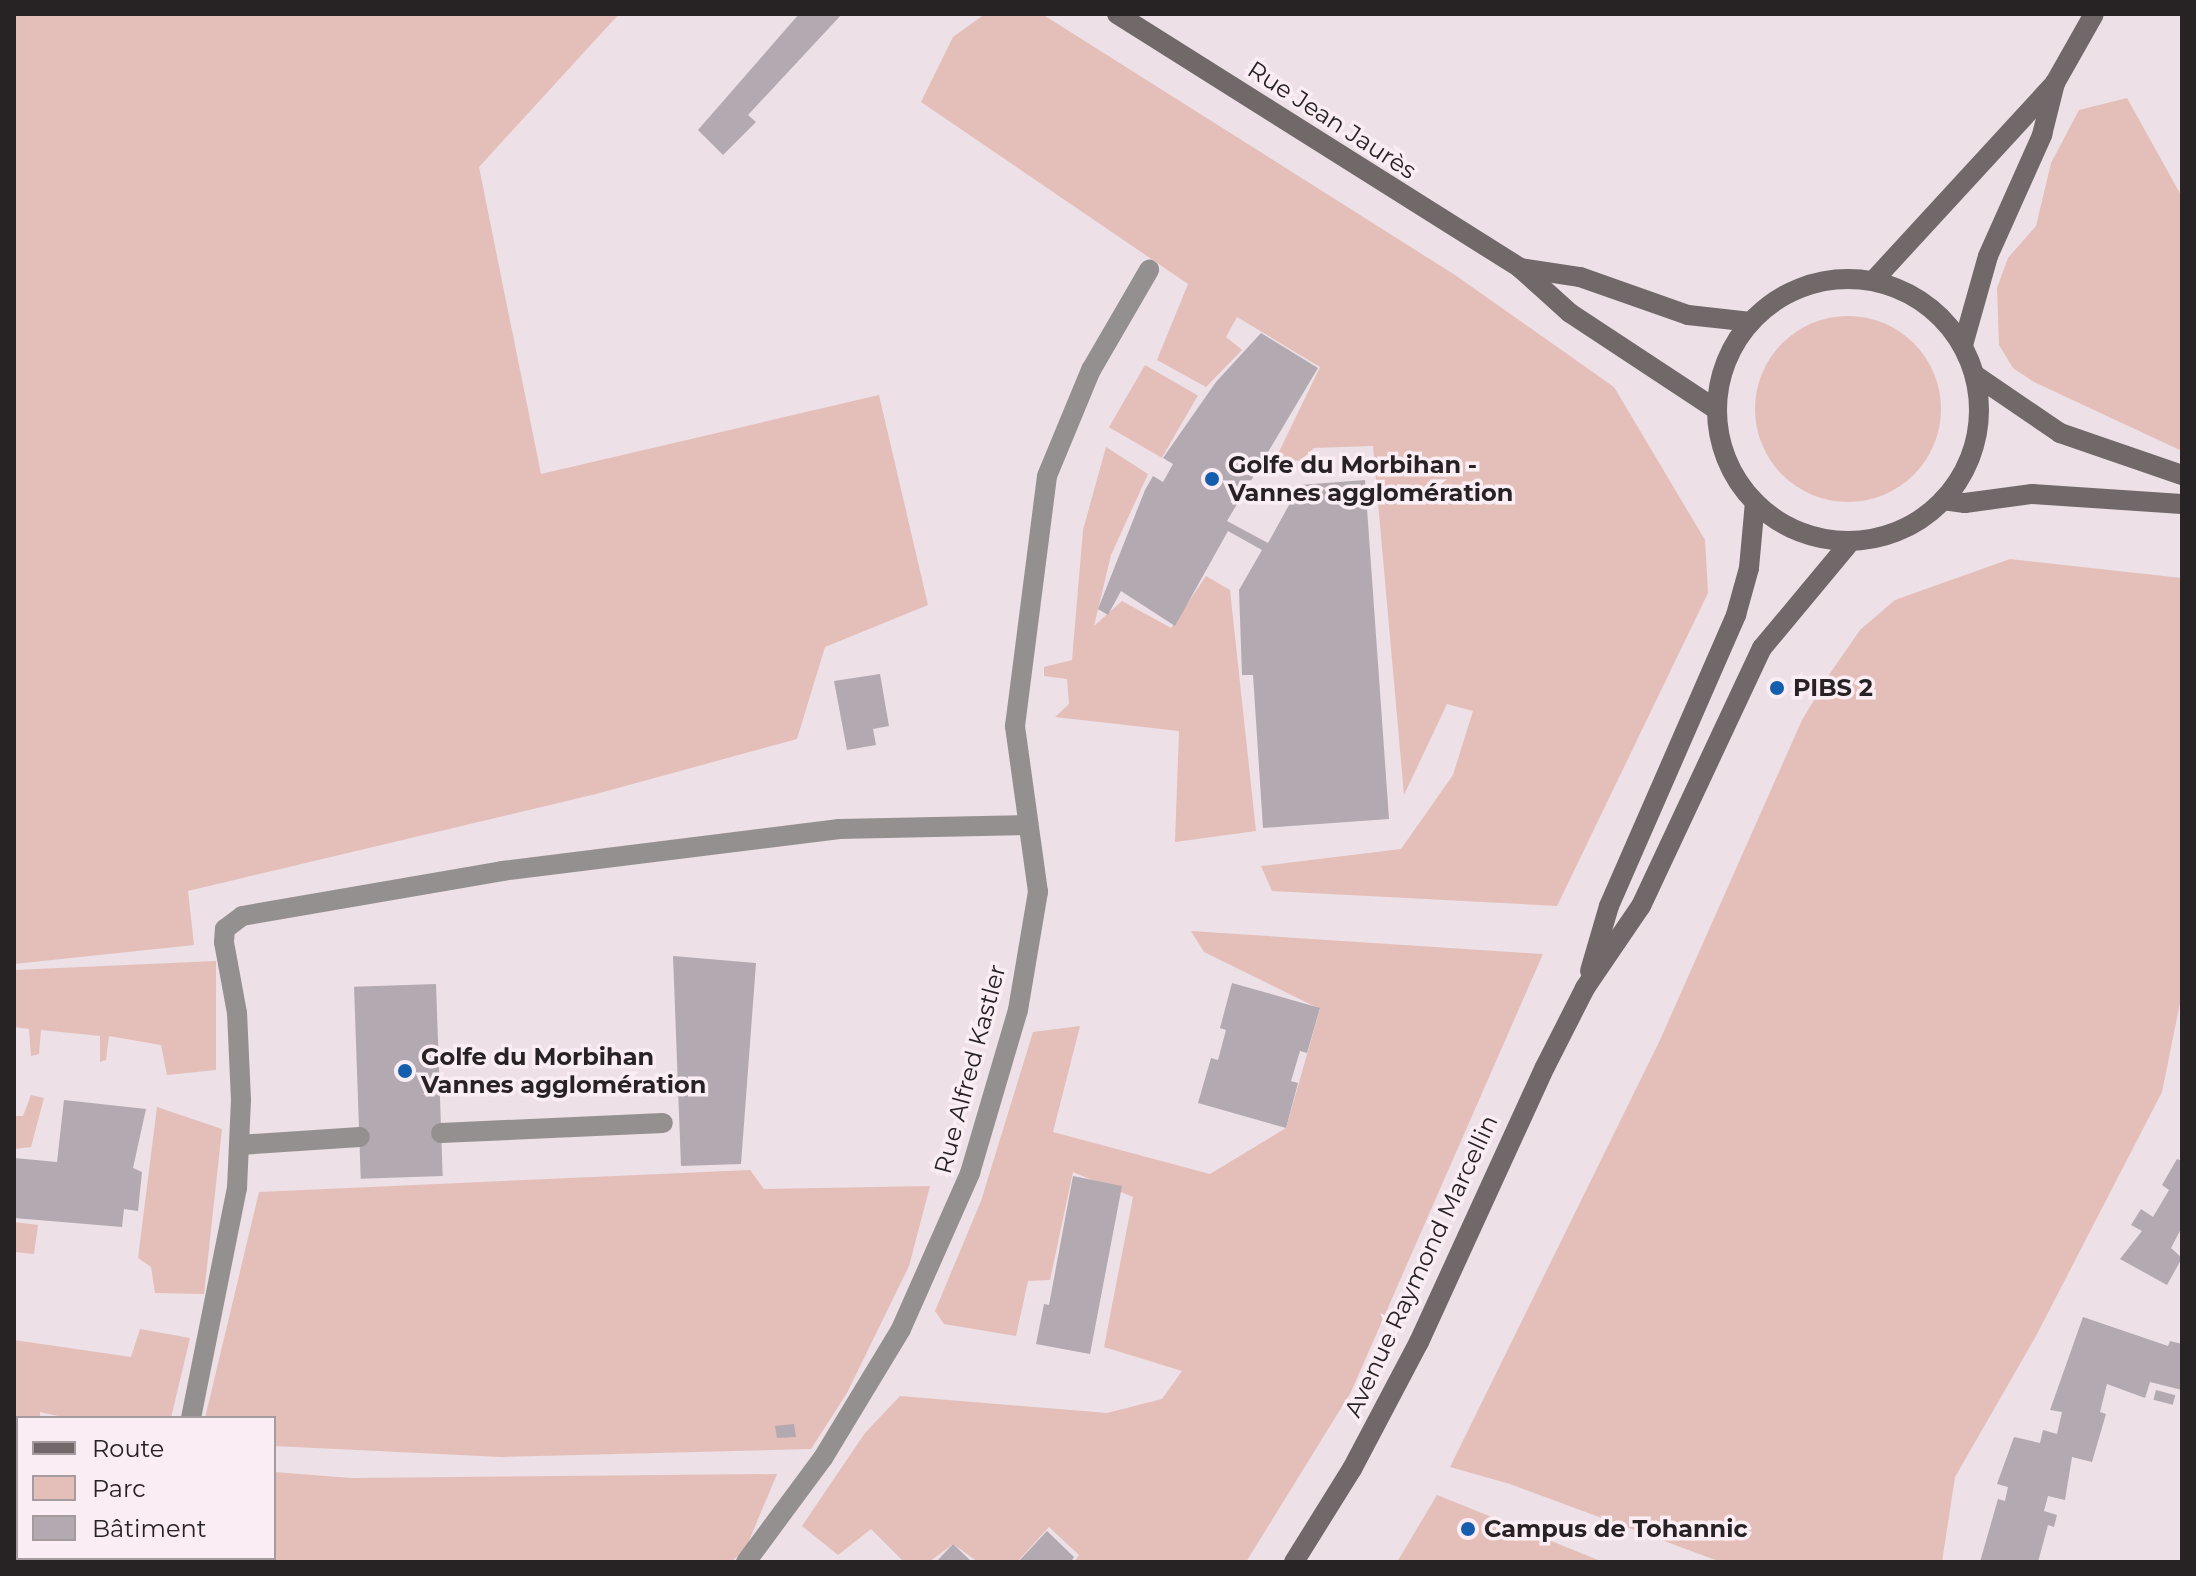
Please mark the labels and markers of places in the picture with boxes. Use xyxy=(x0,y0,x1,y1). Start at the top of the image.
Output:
place label: Golfe du Morbihan - Vannes agglomération xyxy=(1228,451,1513,507)
marker: Golfe du Morbihan - Vannes agglomération xyxy=(1203,470,1221,488)
place label: PIBS 2 xyxy=(1793,674,1873,702)
marker: PIBS 2 xyxy=(1768,679,1786,697)
place label: Golfe du Morbihan Vannes agglomération xyxy=(421,1043,706,1099)
marker: Golfe du Morbihan Vannes agglomération xyxy=(396,1062,414,1080)
place label: Campus de Tohannic xyxy=(1484,1515,1748,1543)
marker: Campus de Tohannic xyxy=(1459,1520,1477,1538)

